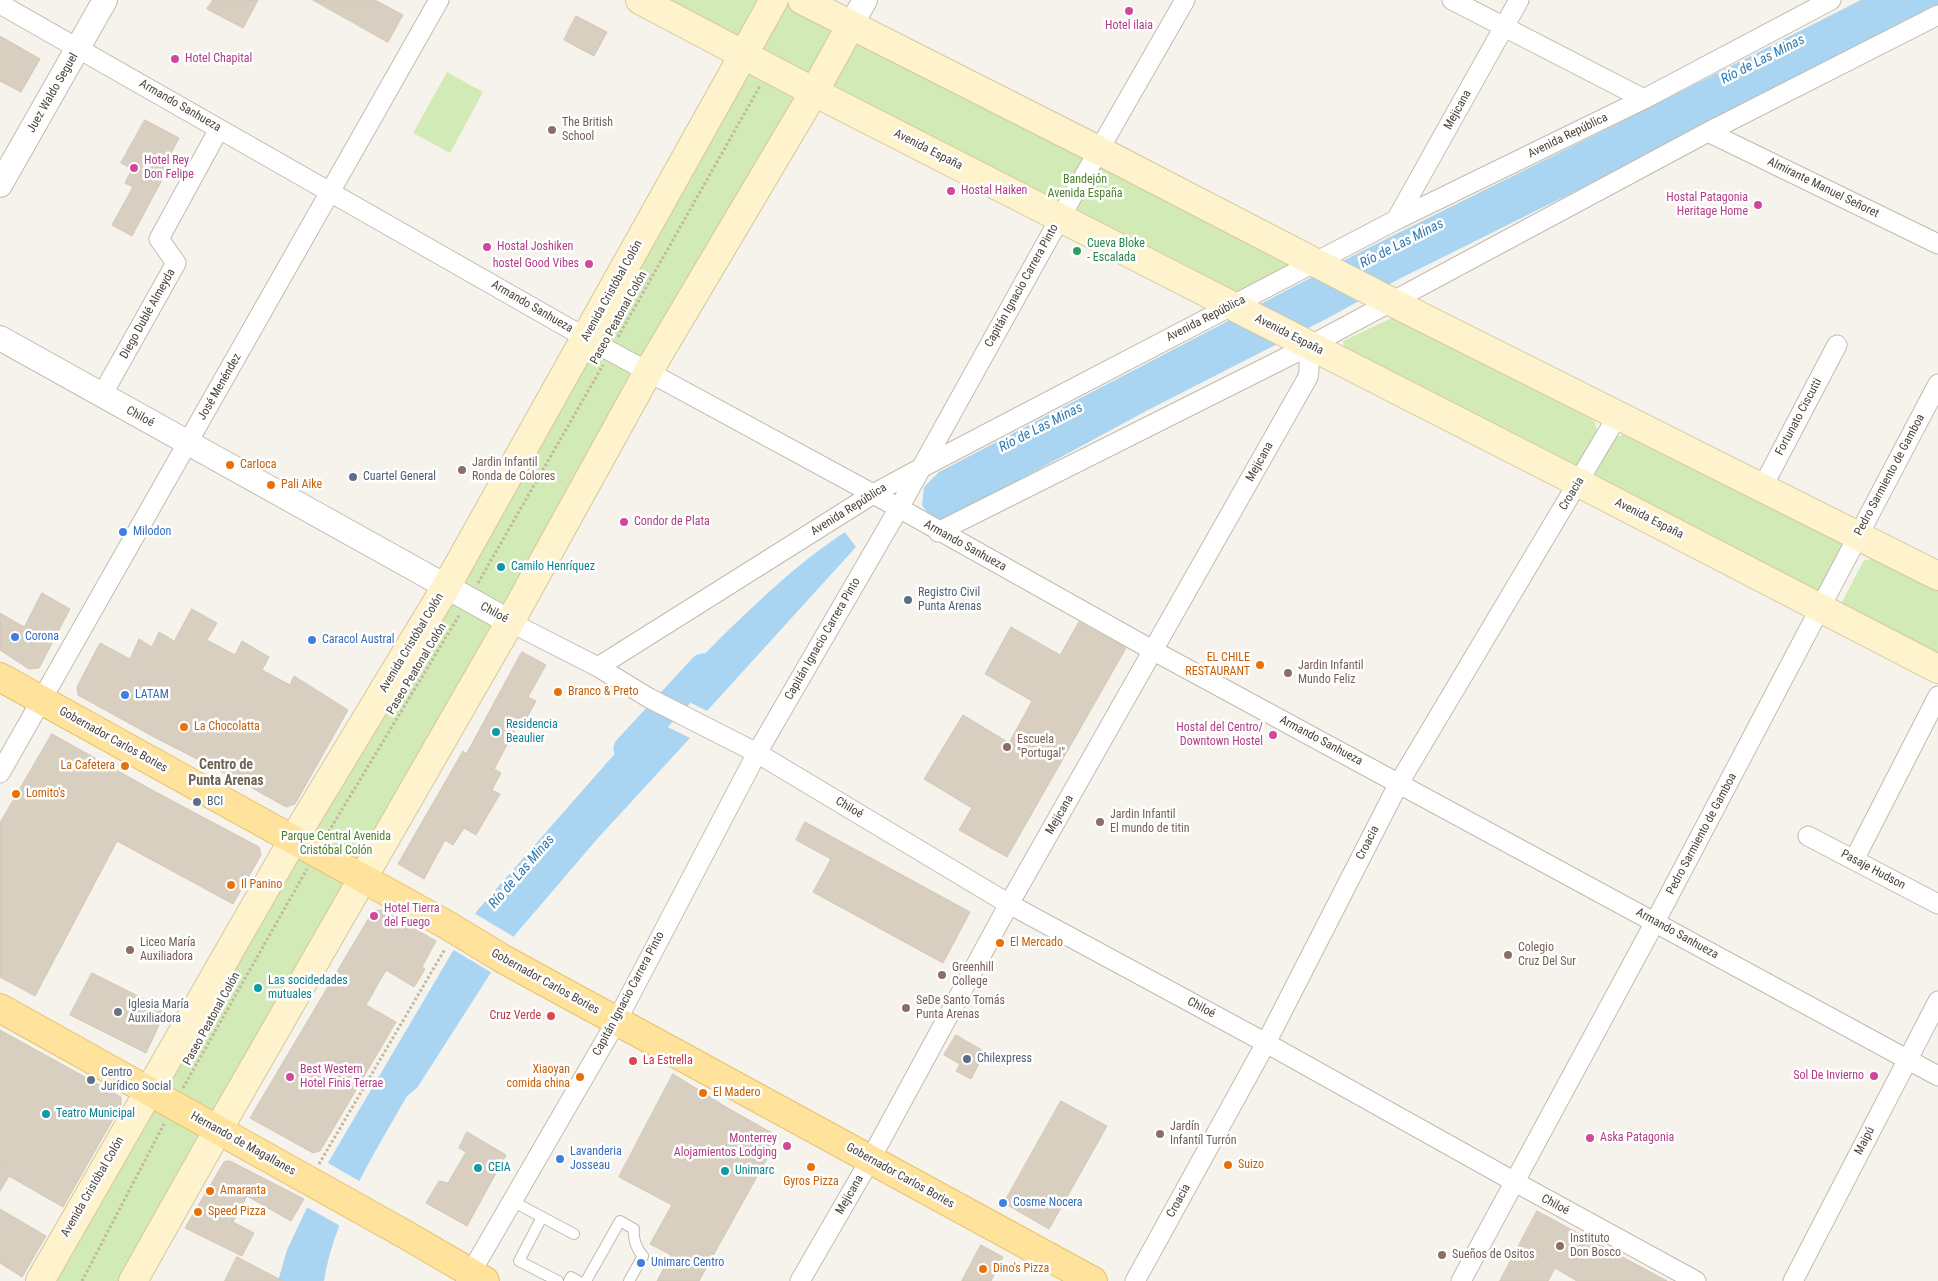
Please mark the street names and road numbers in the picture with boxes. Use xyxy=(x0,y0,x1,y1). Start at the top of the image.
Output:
street label: Juez Waldo Seguel xyxy=(24,51,82,135)
street label: Armando Sanhueza xyxy=(137,77,223,135)
street label: Mejicana xyxy=(1441,88,1475,132)
street label: Avenida República xyxy=(1526,111,1610,161)
street label: Avenida España xyxy=(891,127,965,173)
street label: Almirante Manuel Señoret xyxy=(1765,155,1881,221)
street label: Capitán Ignacio Carrera Pinto xyxy=(982,222,1062,350)
street label: Avenida Cristóbal Colón xyxy=(578,238,646,344)
street label: Diego Dublé Almeyda xyxy=(117,267,179,361)
street label: Paseo Peatonal Colón xyxy=(587,269,651,367)
street label: Armando Sanhueza xyxy=(489,278,575,336)
street label: Avenida República xyxy=(1164,293,1248,345)
street label: Avenida España xyxy=(1252,312,1326,358)
street label: José Menéndez xyxy=(195,351,245,423)
street label: Fortunato Ciscutti xyxy=(1773,376,1825,458)
street label: Chiloé xyxy=(123,403,157,431)
street label: Pedro Sarmiento de Gamboa xyxy=(1852,412,1928,538)
street label: Mejicana xyxy=(1243,440,1277,484)
street label: Croacia xyxy=(1557,475,1587,513)
street label: Avenida República xyxy=(808,481,890,539)
street label: Avenida España xyxy=(1612,496,1686,542)
street label: Armando Sanhueza xyxy=(921,517,1009,575)
street label: Capitán Ignacio Carrera Pinto xyxy=(782,575,864,703)
street label: Avenida Cristóbal Colón xyxy=(377,591,447,695)
street label: Chiloé xyxy=(477,599,511,627)
street label: Paseo Peatonal Colón xyxy=(384,621,450,717)
street label: Gobernador Carlos Bories xyxy=(56,704,170,776)
street label: Armando Sanhueza xyxy=(1277,713,1365,769)
street label: Pedro Sarmiento de Gamboa xyxy=(1664,771,1740,897)
street label: Mejicana xyxy=(1043,793,1077,837)
street label: Chiloé xyxy=(833,794,865,822)
street label: Croacia xyxy=(1353,824,1383,862)
street label: Pasaje Hudson xyxy=(1838,847,1908,893)
street label: Armando Sanhueza xyxy=(1633,905,1721,963)
street label: Capitán Ignacio Carrera Pinto xyxy=(590,929,668,1059)
street label: Gobernador Carlos Bories xyxy=(488,946,602,1018)
street label: Paseo Peatonal Colón xyxy=(180,970,244,1068)
street label: Chiloé xyxy=(1184,995,1218,1021)
street label: Hernando de Magallanes xyxy=(188,1109,298,1179)
street label: Maipú xyxy=(1852,1125,1878,1157)
street label: Avenida Cristóbal Colón xyxy=(58,1134,128,1240)
street label: Gobernador Carlos Bories xyxy=(843,1140,957,1212)
street label: Mejicana xyxy=(833,1173,867,1217)
street label: Croacia xyxy=(1164,1182,1194,1220)
street label: Chiloé xyxy=(1538,1192,1572,1218)

